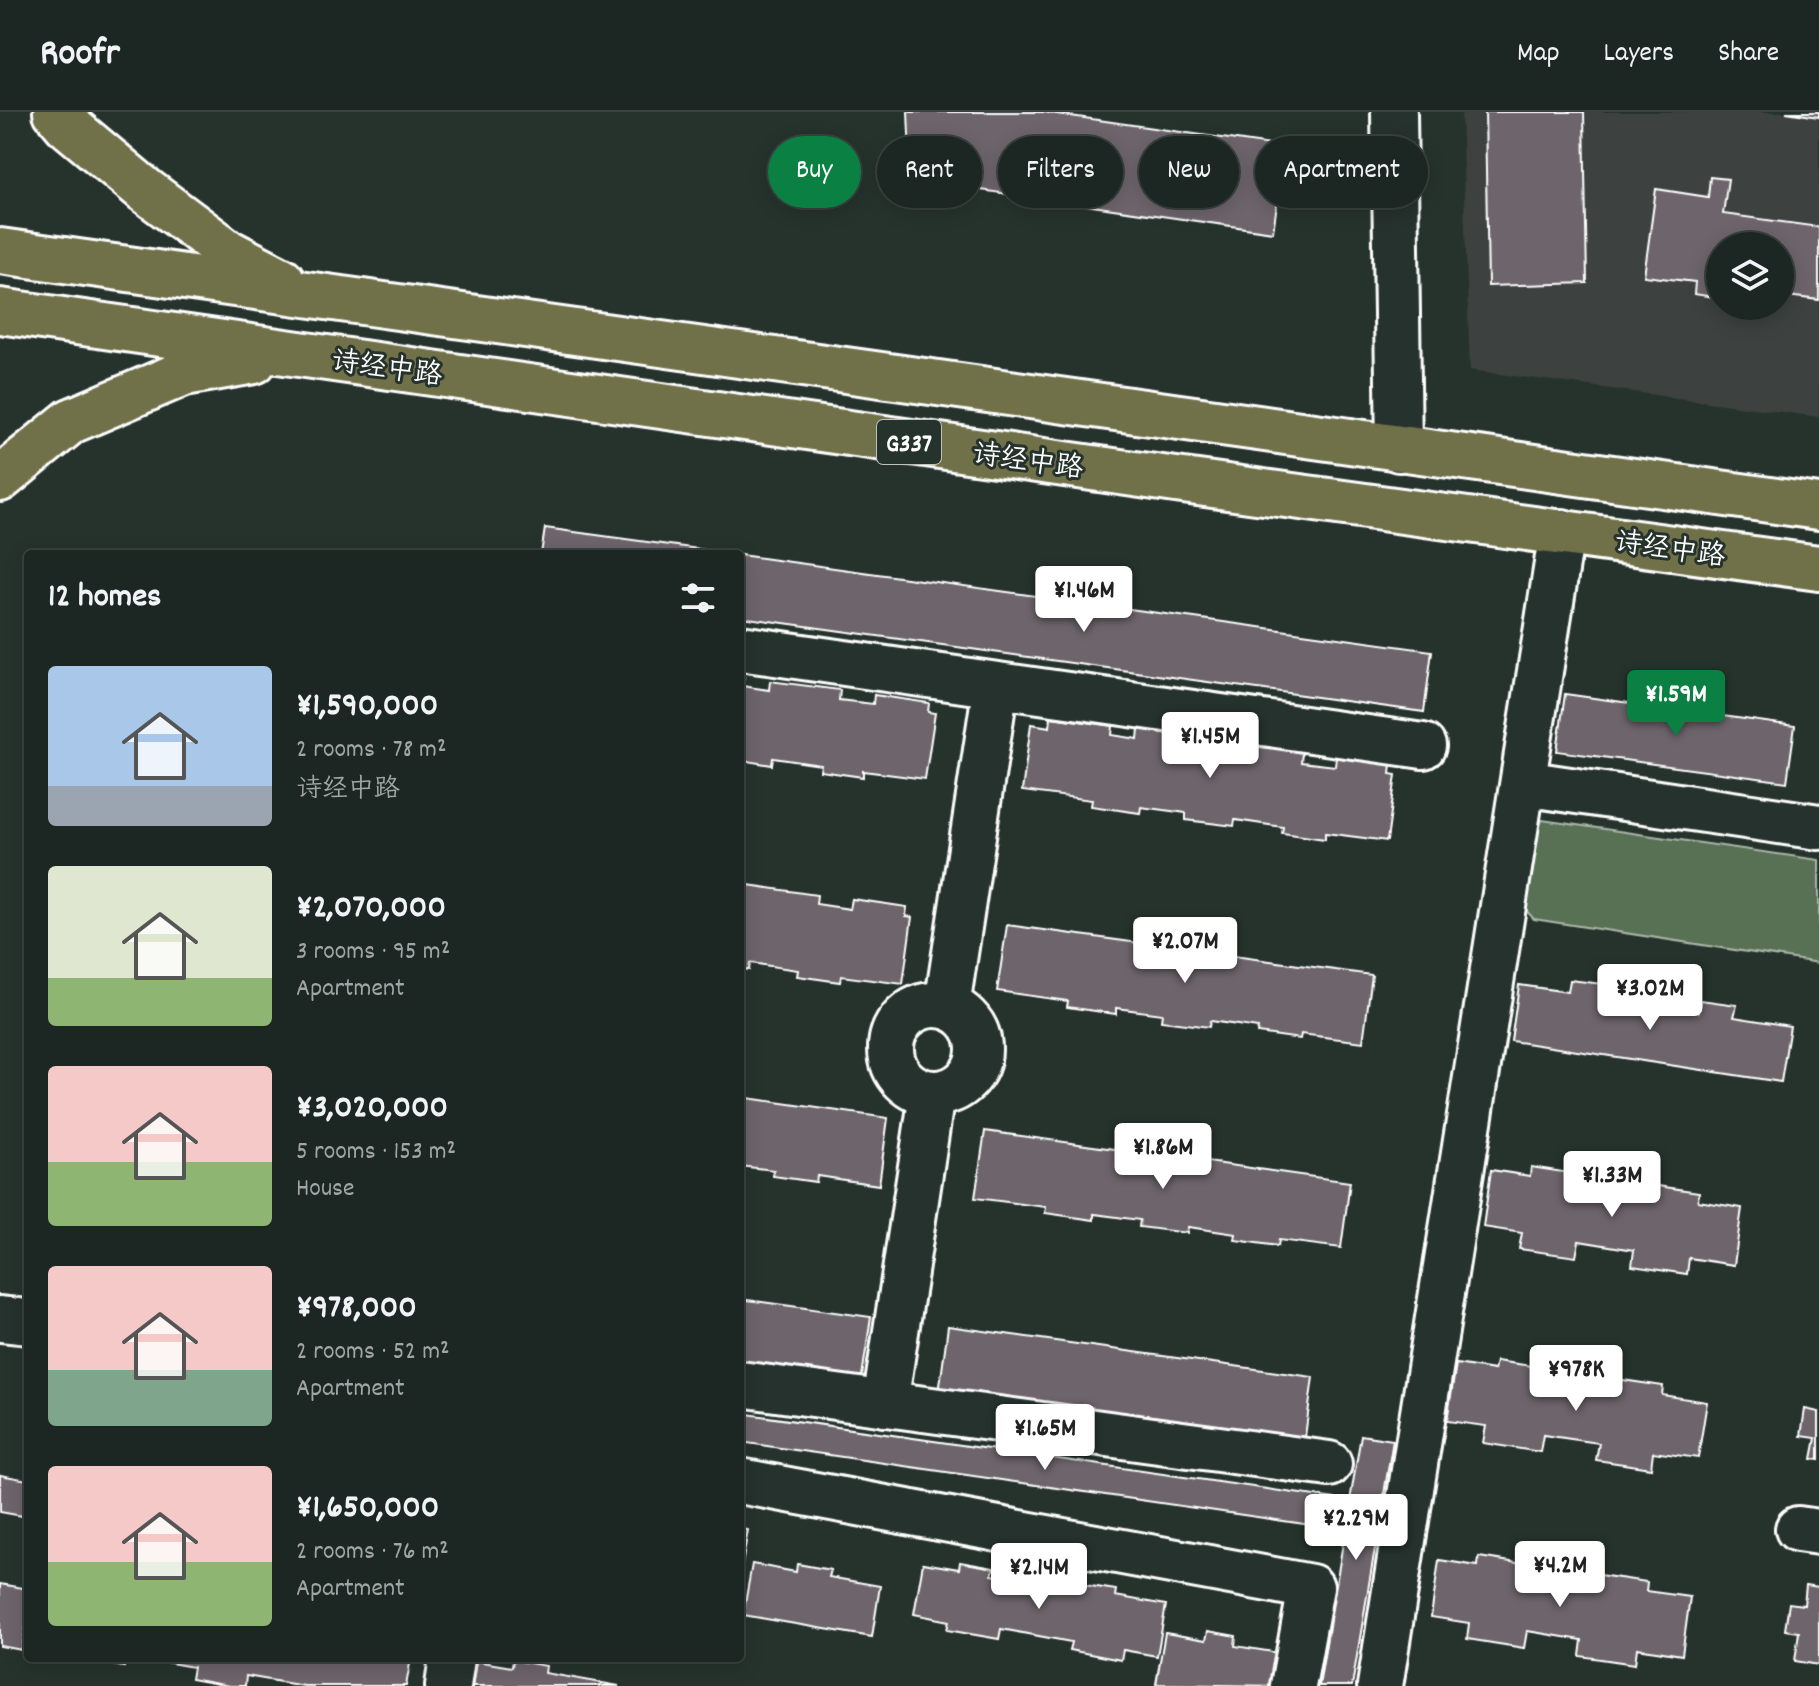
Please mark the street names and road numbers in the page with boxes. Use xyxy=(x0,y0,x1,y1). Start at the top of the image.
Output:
street label: 诗经中路 xyxy=(328,343,445,399)
road number: G337 xyxy=(877,420,941,464)
street label: 诗经中路 xyxy=(969,436,1086,492)
street label: 诗经中路 xyxy=(1611,524,1728,580)

